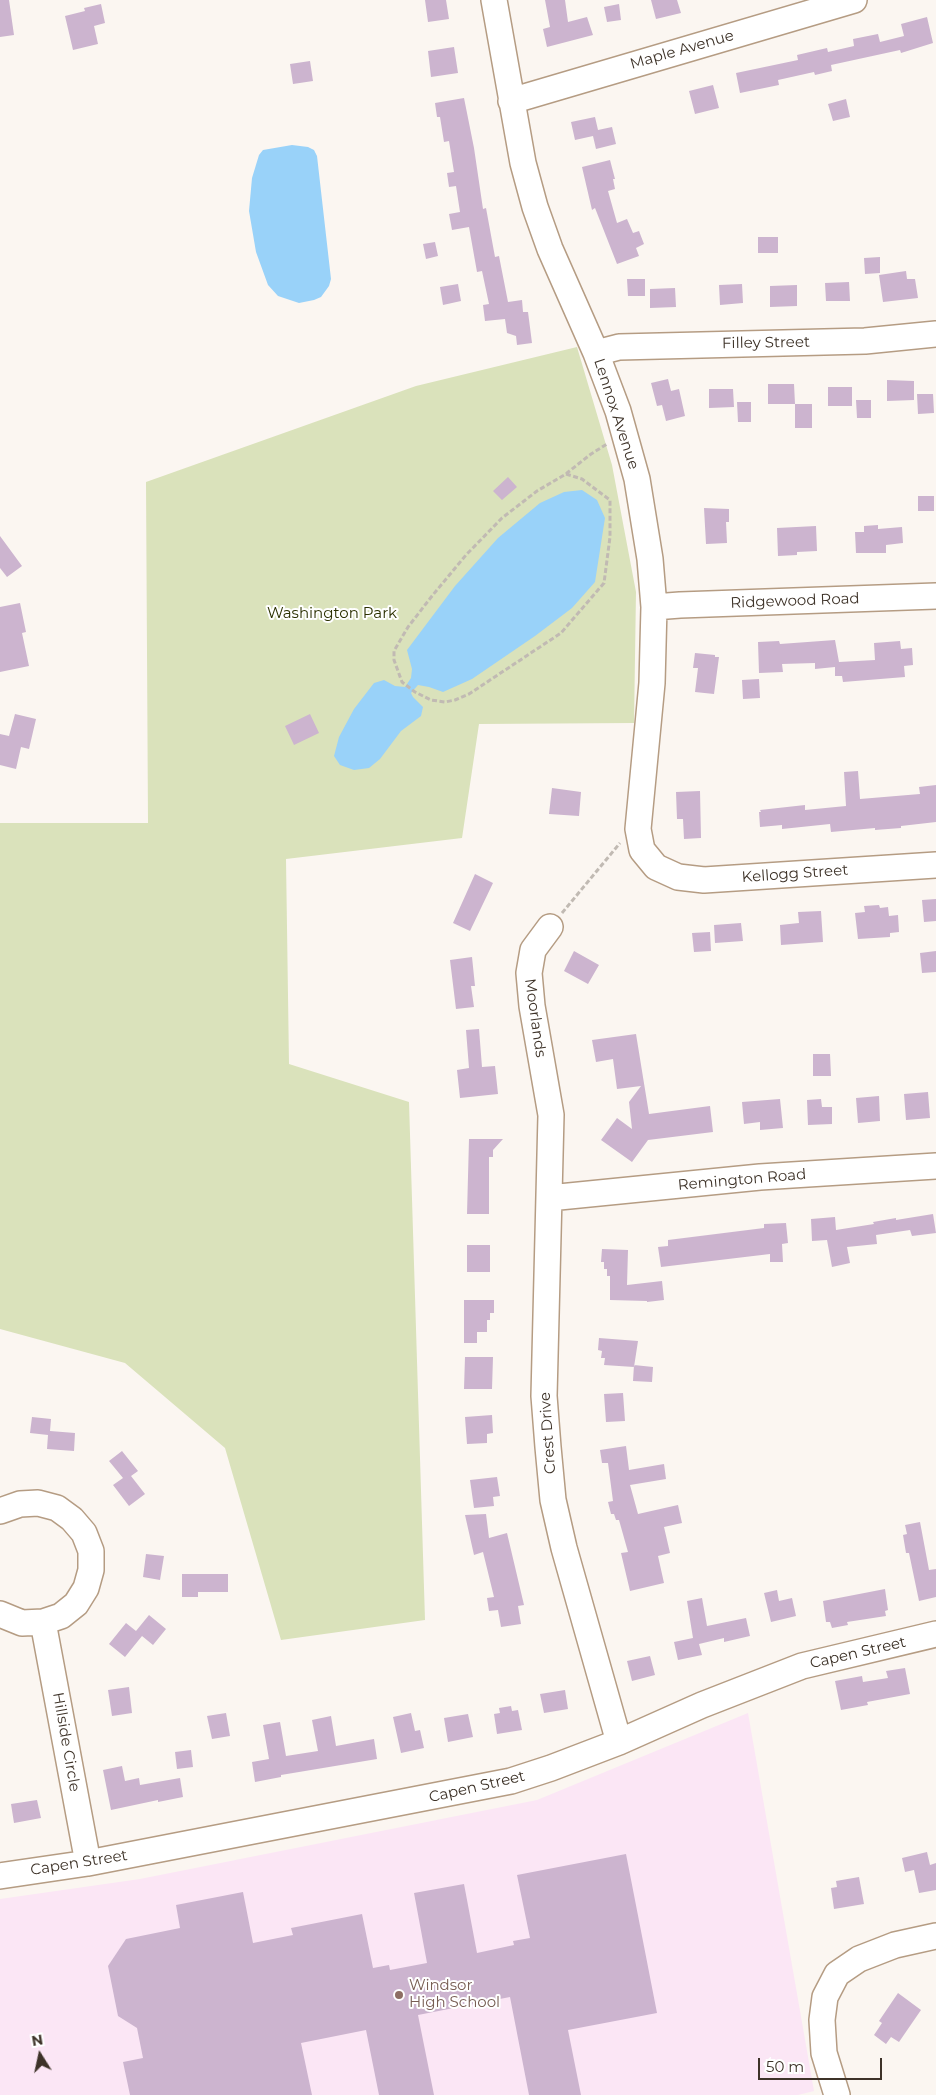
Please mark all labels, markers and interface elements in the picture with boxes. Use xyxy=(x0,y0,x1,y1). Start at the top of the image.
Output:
street label: Maple Avenue xyxy=(628,27,736,73)
street label: Filley Street xyxy=(722,333,810,353)
street label: Lennox Avenue xyxy=(590,356,642,472)
street label: Ridgewood Road xyxy=(730,590,860,612)
park label: Washington Park xyxy=(267,605,397,623)
street label: Kellogg Street xyxy=(741,861,849,887)
street label: Moorlands xyxy=(521,977,549,1059)
street label: Remington Road xyxy=(677,1165,807,1195)
street label: Crest Drive xyxy=(536,1391,560,1475)
street label: Capen Street xyxy=(808,1633,908,1673)
street label: Hillside Circle xyxy=(48,1691,84,1793)
street label: Capen Street xyxy=(427,1767,527,1807)
street label: Capen Street xyxy=(29,1846,129,1880)
place label: Windsor High School xyxy=(409,1977,500,2012)
marker: Windsor High School xyxy=(393,1989,405,2001)
north arrow xyxy=(15,2030,65,2080)
text: N xyxy=(30,2030,45,2050)
scale bar xyxy=(761,2048,885,2080)
text: 50 m xyxy=(766,2057,804,2076)

